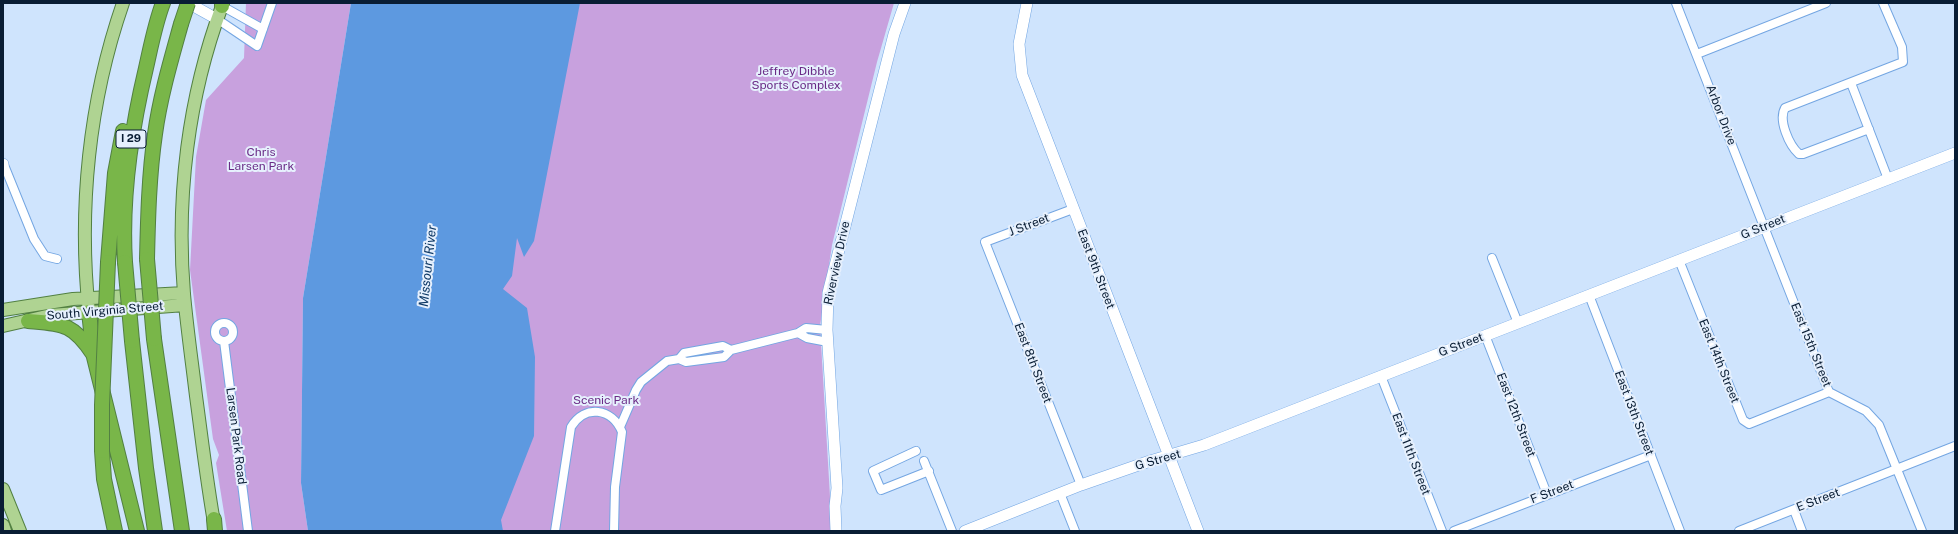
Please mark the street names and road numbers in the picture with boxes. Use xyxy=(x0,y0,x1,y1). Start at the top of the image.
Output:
street label: Arbor Drive xyxy=(1703,83,1739,147)
road number: I 29 xyxy=(116,130,146,148)
street label: J Street xyxy=(1007,211,1051,239)
street label: G Street xyxy=(1739,212,1787,242)
street label: Riverview Drive xyxy=(821,220,853,306)
street label: East 9th Street xyxy=(1074,227,1118,311)
street label: South Virginia Street xyxy=(46,299,164,323)
street label: East 15th Street xyxy=(1788,301,1834,389)
street label: East 14th Street xyxy=(1696,317,1742,405)
street label: East 8th Street xyxy=(1011,321,1055,405)
street label: G Street xyxy=(1437,330,1485,360)
street label: East 13th Street xyxy=(1611,369,1657,457)
street label: East 12th Street xyxy=(1493,371,1539,459)
street label: Larsen Park Road xyxy=(223,387,249,485)
street label: East 11th Street xyxy=(1389,411,1433,497)
street label: G Street xyxy=(1134,447,1182,473)
street label: F Street xyxy=(1528,477,1576,507)
street label: E Street xyxy=(1794,485,1842,515)

